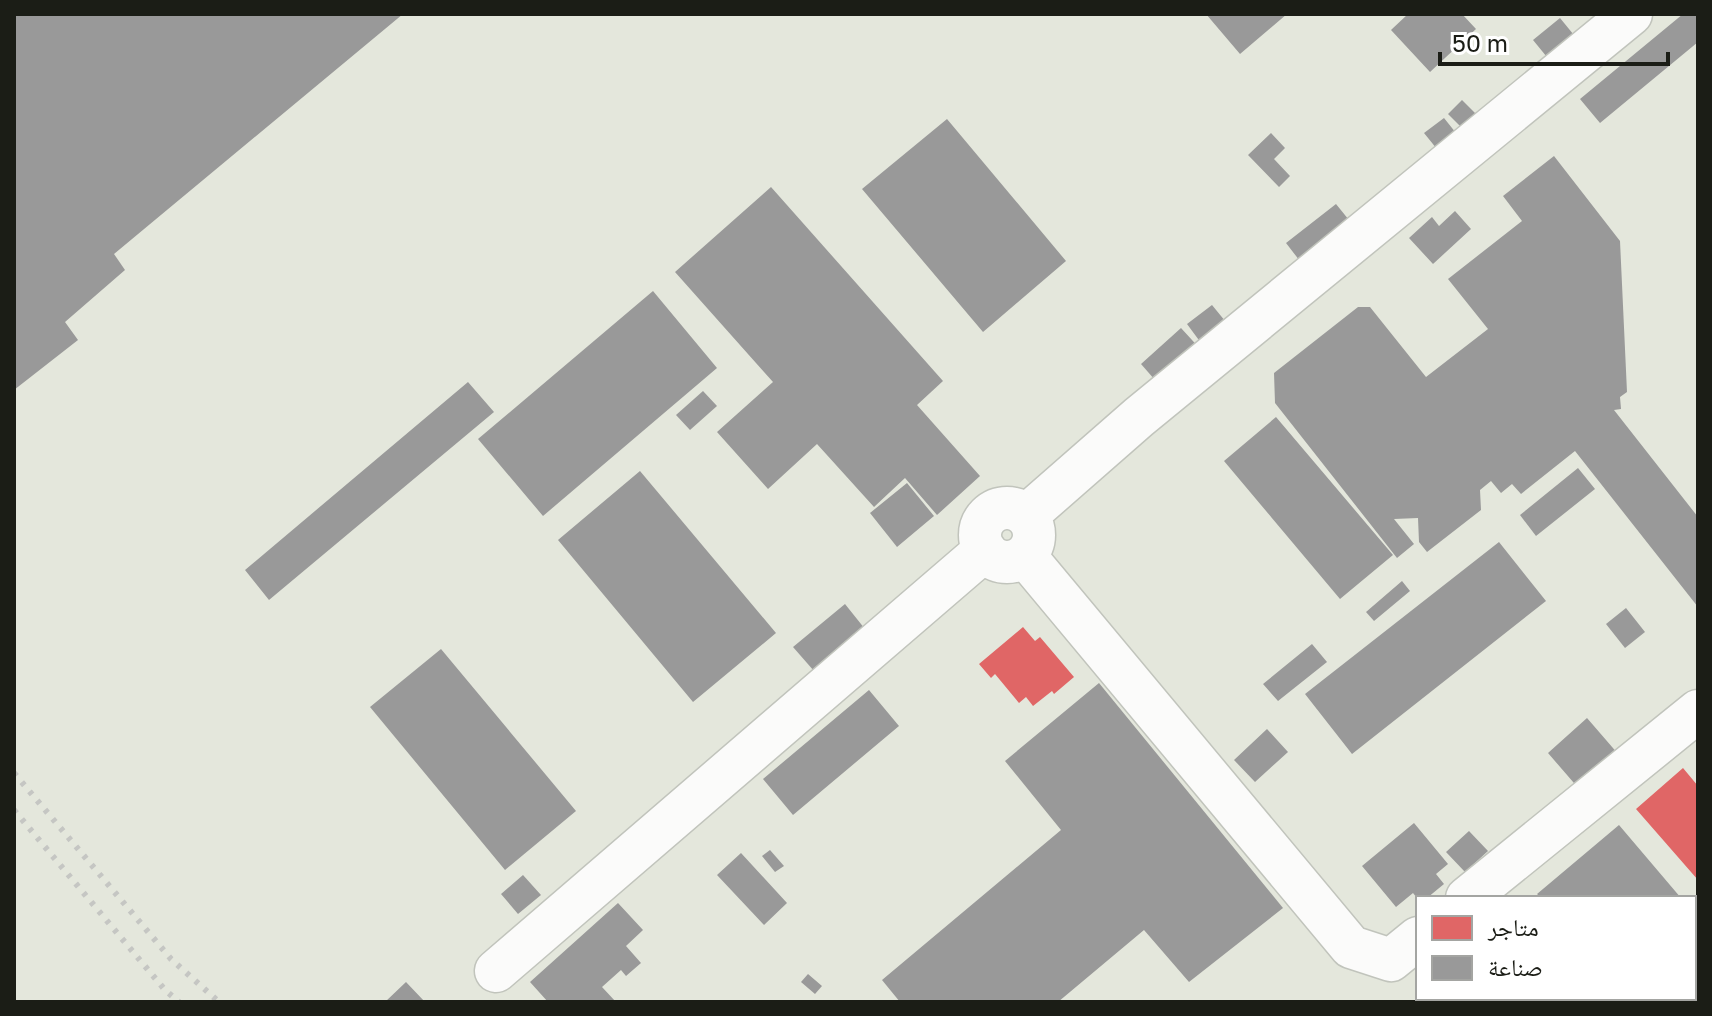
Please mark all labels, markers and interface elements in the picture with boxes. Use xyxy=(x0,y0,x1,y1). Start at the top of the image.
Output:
scale bar xyxy=(1440,16,1668,66)
text: 50 m xyxy=(1452,28,1508,57)
legend xyxy=(1416,896,1696,1000)
text: متاجر xyxy=(1487,912,1539,941)
text: صناعة xyxy=(1488,952,1543,981)

